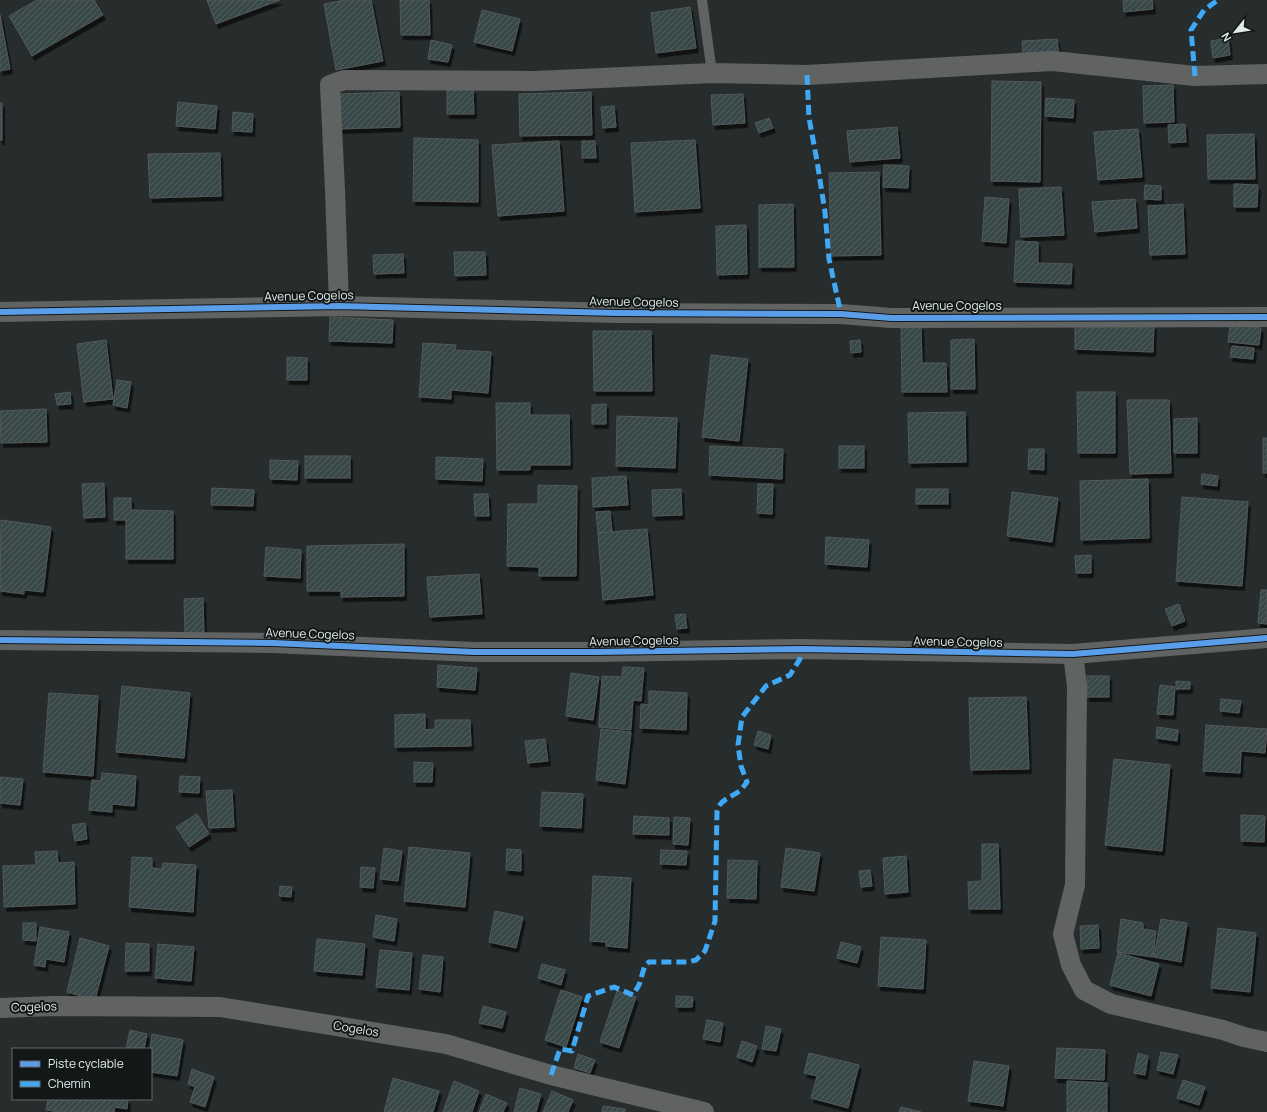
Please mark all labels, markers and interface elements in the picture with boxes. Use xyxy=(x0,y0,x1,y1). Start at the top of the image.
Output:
north arrow xyxy=(1215,12,1255,52)
text: N xyxy=(1217,30,1234,44)
street label: Avenue Cogelos xyxy=(264,286,354,305)
street label: Avenue Cogelos xyxy=(589,292,679,311)
street label: Avenue Cogelos xyxy=(912,297,1002,314)
street label: Avenue Cogelos xyxy=(265,623,355,644)
street label: Avenue Cogelos xyxy=(589,631,679,650)
street label: Avenue Cogelos xyxy=(913,632,1003,651)
street label: Cogelos xyxy=(11,997,57,1016)
street label: Cogelos xyxy=(332,1017,380,1040)
legend xyxy=(12,1048,152,1100)
text: Piste cyclable xyxy=(48,1055,124,1072)
text: Chemin xyxy=(48,1075,91,1092)

